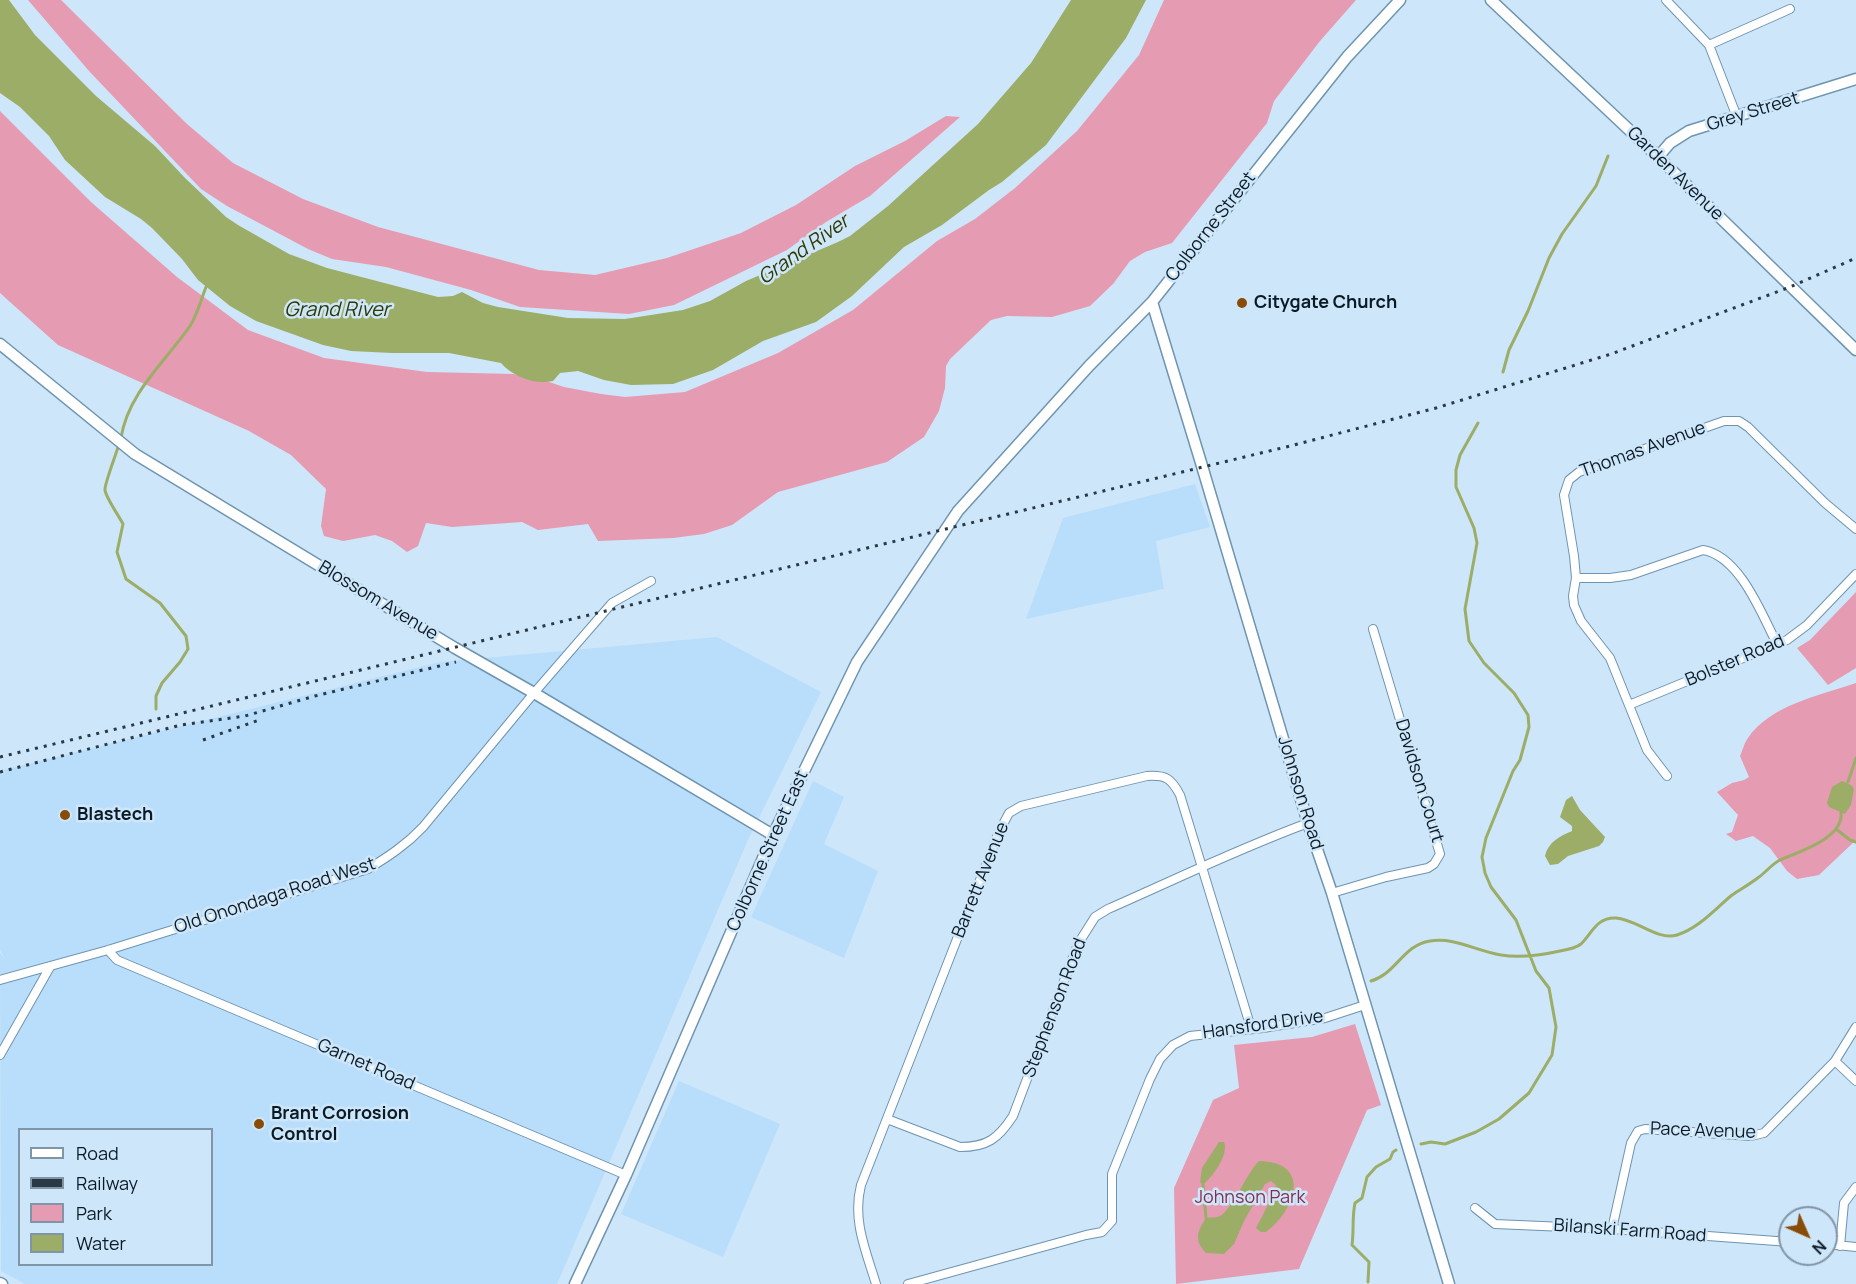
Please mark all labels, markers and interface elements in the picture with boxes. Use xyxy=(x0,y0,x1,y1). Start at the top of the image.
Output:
street label: Grey Street xyxy=(1704,88,1802,136)
street label: Garden Avenue xyxy=(1622,123,1728,225)
street label: Colborne Street xyxy=(1162,168,1260,286)
water label: Grand River xyxy=(754,210,854,290)
place label: Citygate Church xyxy=(1254,292,1397,314)
marker: Citygate Church xyxy=(1235,296,1249,310)
water label: Grand River xyxy=(284,298,390,322)
street label: Thomas Avenue xyxy=(1577,417,1709,483)
street label: Blossom Avenue xyxy=(314,557,442,645)
street label: Bolster Road xyxy=(1682,630,1788,692)
street label: Davidson Court xyxy=(1390,717,1448,845)
street label: Johnson Road xyxy=(1273,734,1327,852)
street label: Colborne Street East xyxy=(723,767,813,935)
place label: Blastech xyxy=(77,804,153,826)
marker: Blastech xyxy=(58,808,72,822)
street label: Barrett Avenue xyxy=(948,819,1014,941)
street label: Old Onondaga Road West xyxy=(172,853,378,939)
street label: Stephenson Road xyxy=(1018,935,1092,1081)
street label: Hansford Drive xyxy=(1201,1006,1325,1044)
street label: Garnet Road xyxy=(314,1035,418,1095)
place label: Brant Corrosion Control xyxy=(271,1103,409,1146)
marker: Brant Corrosion Control xyxy=(252,1117,266,1131)
street label: Pace Avenue xyxy=(1650,1118,1756,1144)
legend xyxy=(18,1128,213,1266)
text: Road xyxy=(76,1141,119,1165)
text: Railway xyxy=(76,1171,138,1195)
park label: Johnson Park xyxy=(1195,1187,1305,1209)
text: Park xyxy=(76,1201,112,1225)
north arrow xyxy=(1778,1206,1838,1266)
street label: Bilanski Farm Road xyxy=(1553,1215,1707,1247)
text: Water xyxy=(76,1231,126,1255)
text: N xyxy=(1807,1235,1831,1259)

